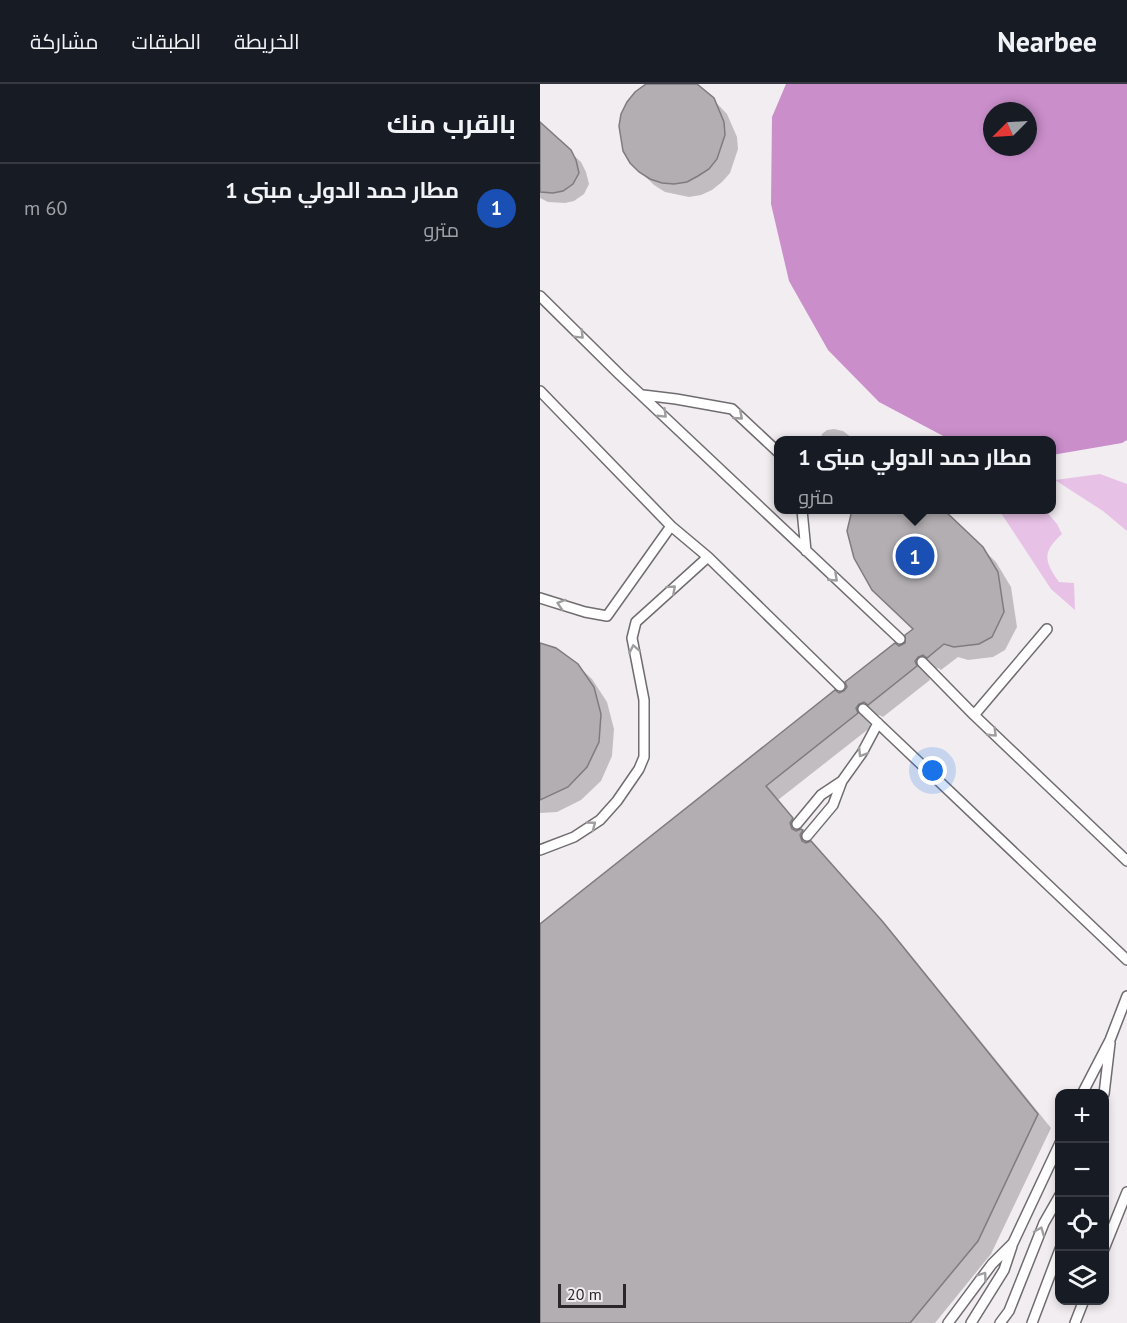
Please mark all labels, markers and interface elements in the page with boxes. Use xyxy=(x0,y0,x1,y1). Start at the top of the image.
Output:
text: Nearbee xyxy=(997,23,1097,60)
text: مشاركة xyxy=(30,28,99,55)
text: الطبقات xyxy=(132,28,201,55)
text: الخريطة xyxy=(234,28,300,55)
north arrow xyxy=(983,102,1037,156)
text: بالقرب منك xyxy=(387,107,516,140)
text: مطار حمد الدولي مبنى 1 xyxy=(225,176,459,204)
text: 60 m xyxy=(24,195,67,221)
text: 1 xyxy=(491,195,502,221)
text: مترو xyxy=(423,217,459,243)
one-way arrow xyxy=(572,328,583,339)
one-way arrow xyxy=(656,407,666,418)
one-way arrow xyxy=(732,409,743,420)
popup xyxy=(774,436,1056,514)
text: مطار حمد الدولي مبنى 1 xyxy=(798,443,1032,471)
text: مترو xyxy=(798,484,834,510)
pin: 1 xyxy=(896,534,934,578)
one-way arrow xyxy=(828,571,838,582)
one-way arrow xyxy=(665,585,676,596)
one-way arrow xyxy=(556,599,567,612)
one-way arrow xyxy=(628,645,641,655)
one-way arrow xyxy=(986,726,996,737)
one-way arrow xyxy=(857,747,869,757)
your location xyxy=(918,756,947,785)
one-way arrow xyxy=(586,821,597,832)
map controls xyxy=(1055,1089,1109,1305)
button: + xyxy=(1055,1089,1109,1143)
button: − xyxy=(1055,1143,1109,1197)
button: locate xyxy=(1055,1197,1109,1251)
one-way arrow xyxy=(1033,1227,1045,1238)
button: layers xyxy=(1055,1251,1109,1305)
one-way arrow xyxy=(976,1271,987,1282)
scale bar xyxy=(558,1281,626,1308)
text: 20 m xyxy=(567,1284,602,1304)

